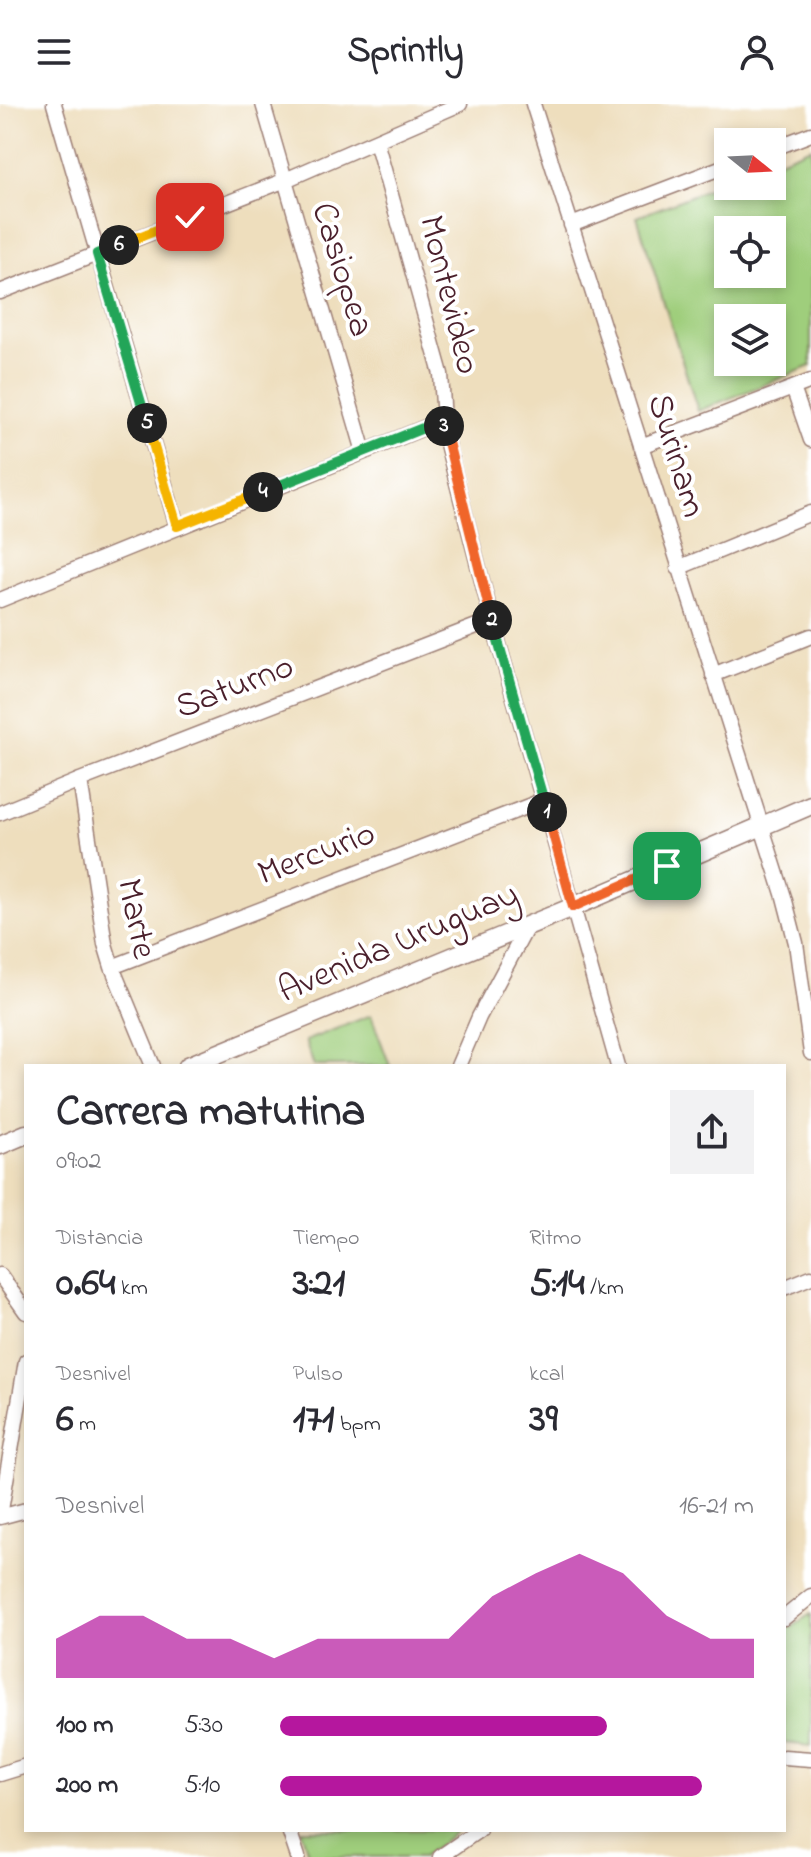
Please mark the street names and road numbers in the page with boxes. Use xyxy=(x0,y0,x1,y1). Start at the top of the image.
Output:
street label: Casiopea xyxy=(296,196,386,344)
street label: Montevideo xyxy=(403,210,493,380)
street label: Surinam xyxy=(631,388,719,524)
street label: Saturno xyxy=(168,641,302,735)
street label: Mercurio xyxy=(251,808,383,902)
street label: Avenida Uruguay xyxy=(270,869,528,1019)
street label: Marte xyxy=(101,874,169,965)

